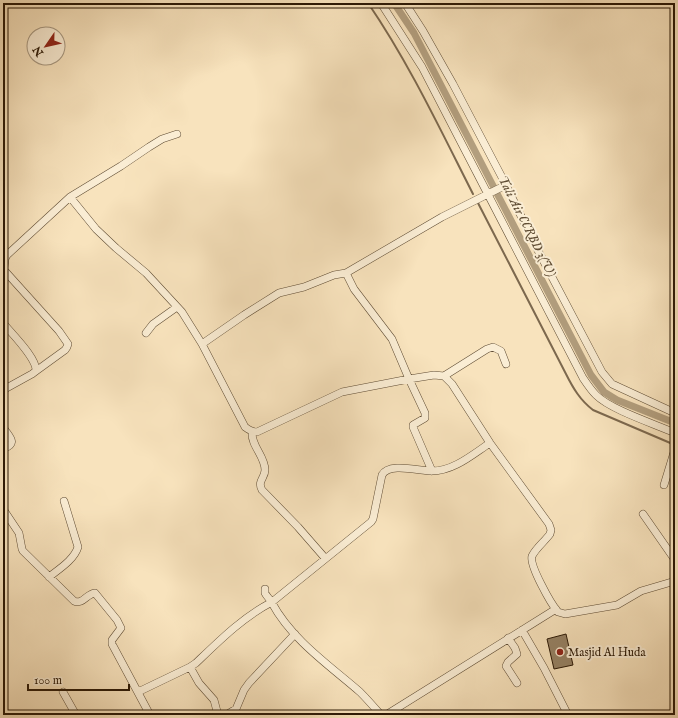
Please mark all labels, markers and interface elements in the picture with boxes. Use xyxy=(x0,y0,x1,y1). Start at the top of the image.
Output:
north arrow xyxy=(26,26,66,66)
text: N xyxy=(30,43,48,60)
water label: Tali Air CCRBD 3(U) xyxy=(494,173,560,280)
place label: Masjid Al Huda xyxy=(568,645,646,660)
marker: Masjid Al Huda xyxy=(555,647,565,657)
scale bar xyxy=(28,666,129,692)
text: 100 m xyxy=(34,673,62,688)

